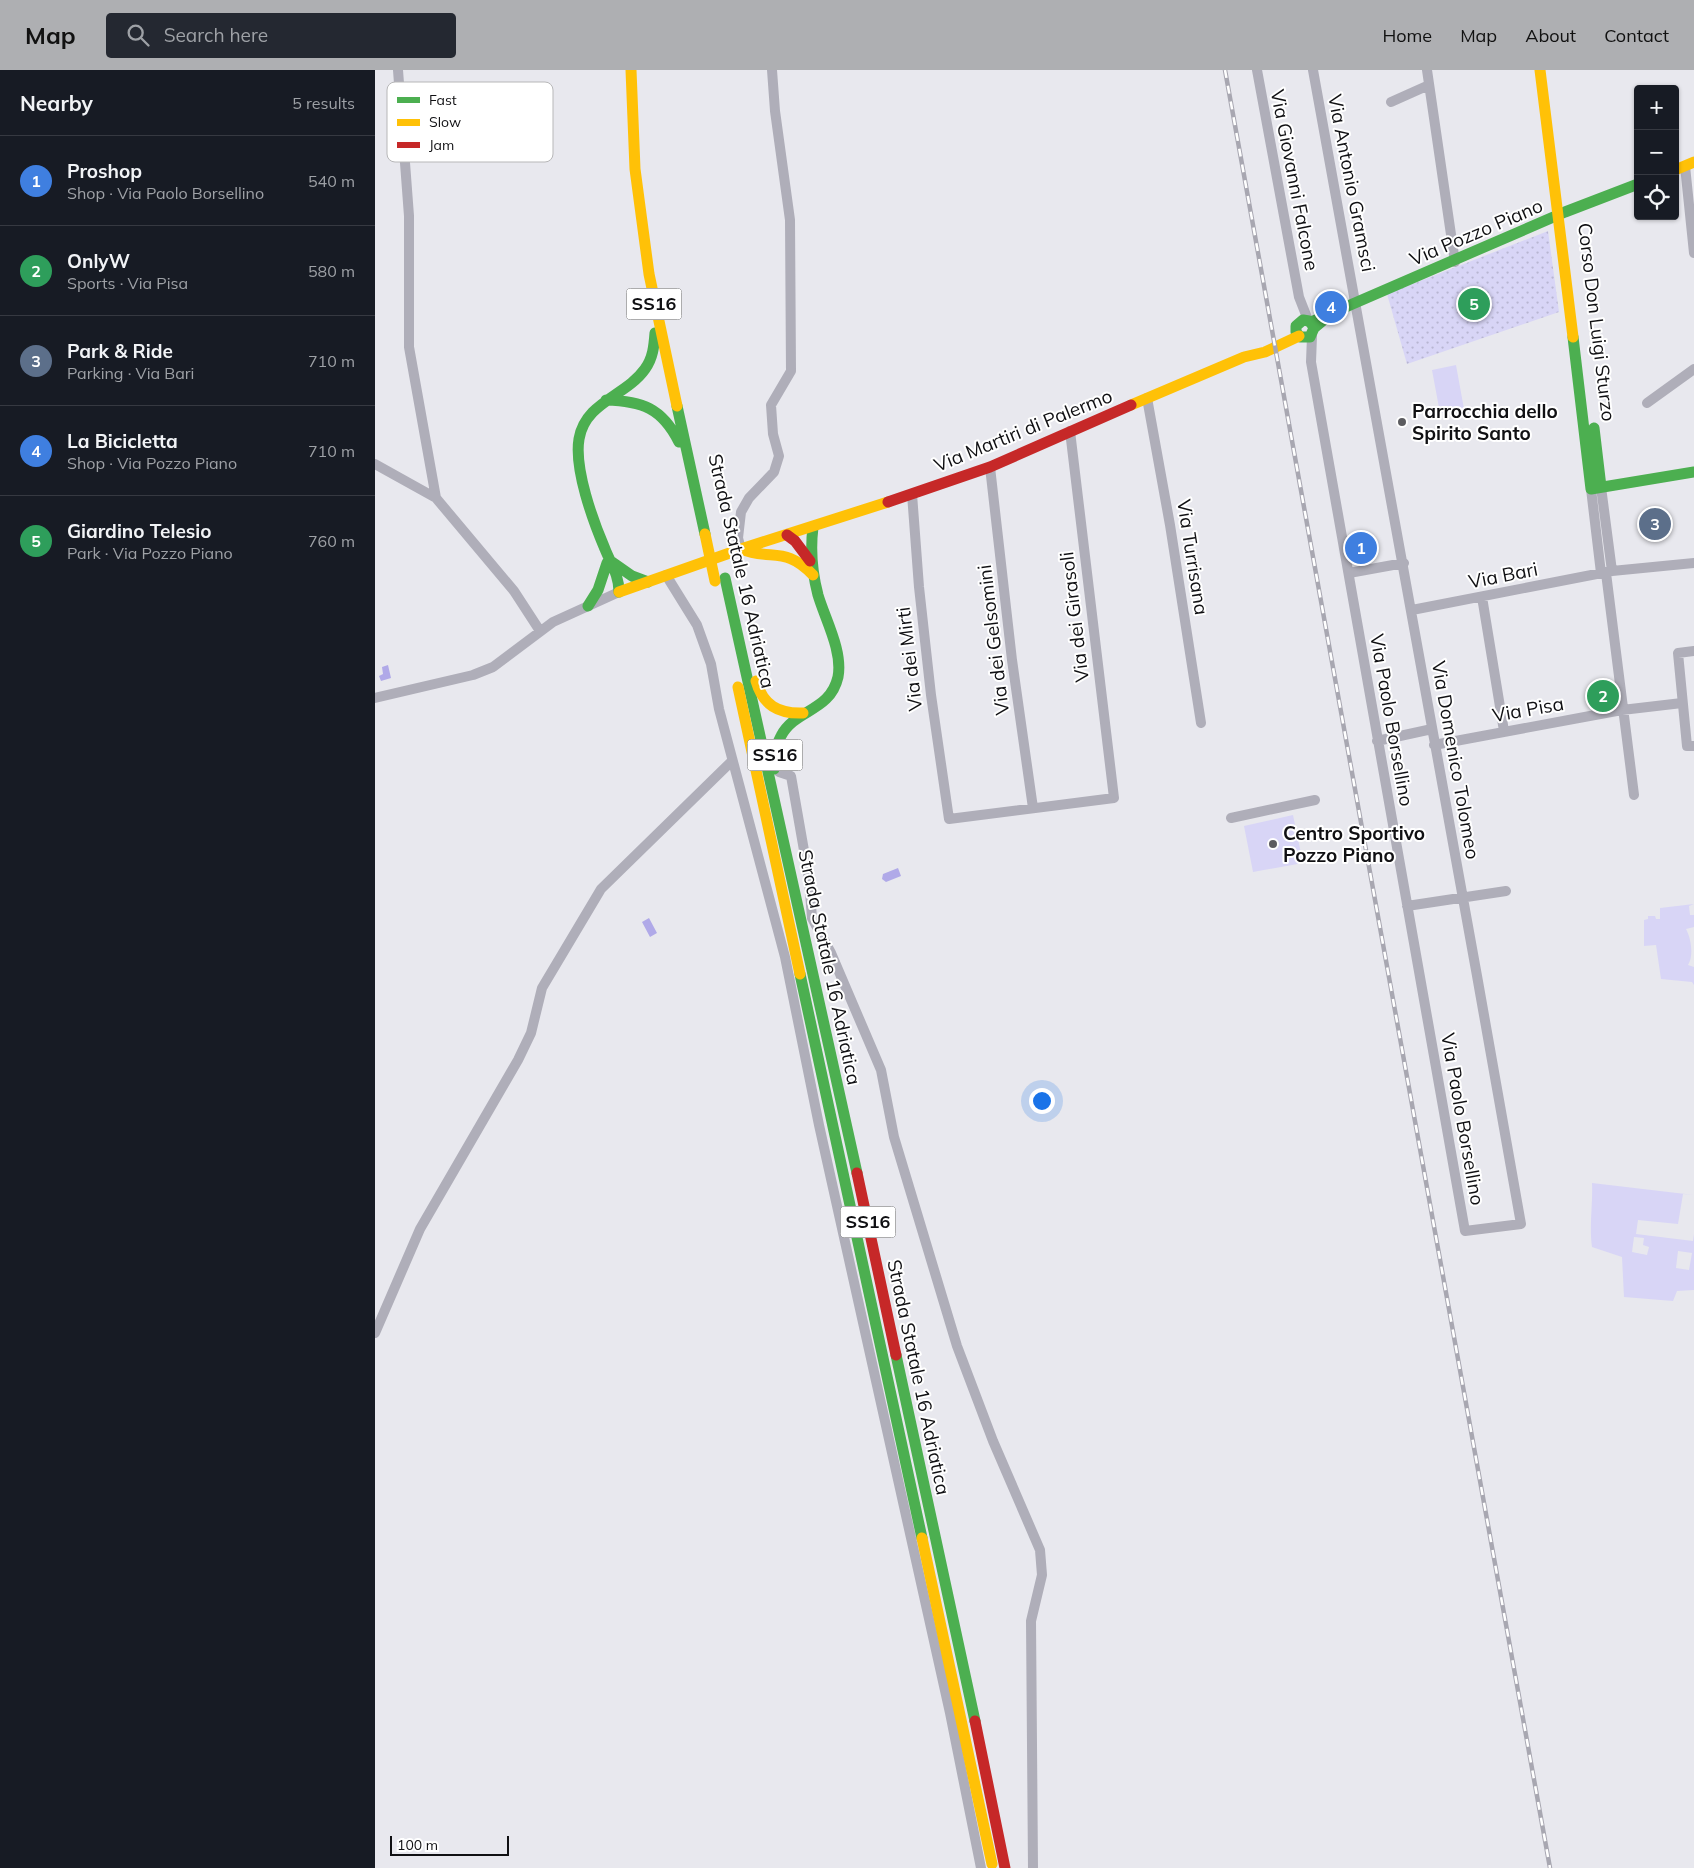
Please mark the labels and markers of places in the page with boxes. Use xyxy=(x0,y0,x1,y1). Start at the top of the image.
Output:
pin: 5 xyxy=(1458,285,1490,323)
pin: 4 xyxy=(1315,288,1347,326)
place label: Parrocchia dello Spirito Santo xyxy=(1412,399,1558,445)
marker: Parrocchia dello Spirito Santo xyxy=(1396,416,1408,428)
pin: 3 xyxy=(1639,505,1671,543)
pin: 1 xyxy=(1345,529,1377,567)
pin: 2 xyxy=(1587,677,1619,715)
place label: Centro Sportivo Pozzo Piano xyxy=(1283,821,1425,867)
marker: Centro Sportivo Pozzo Piano xyxy=(1267,838,1279,850)

